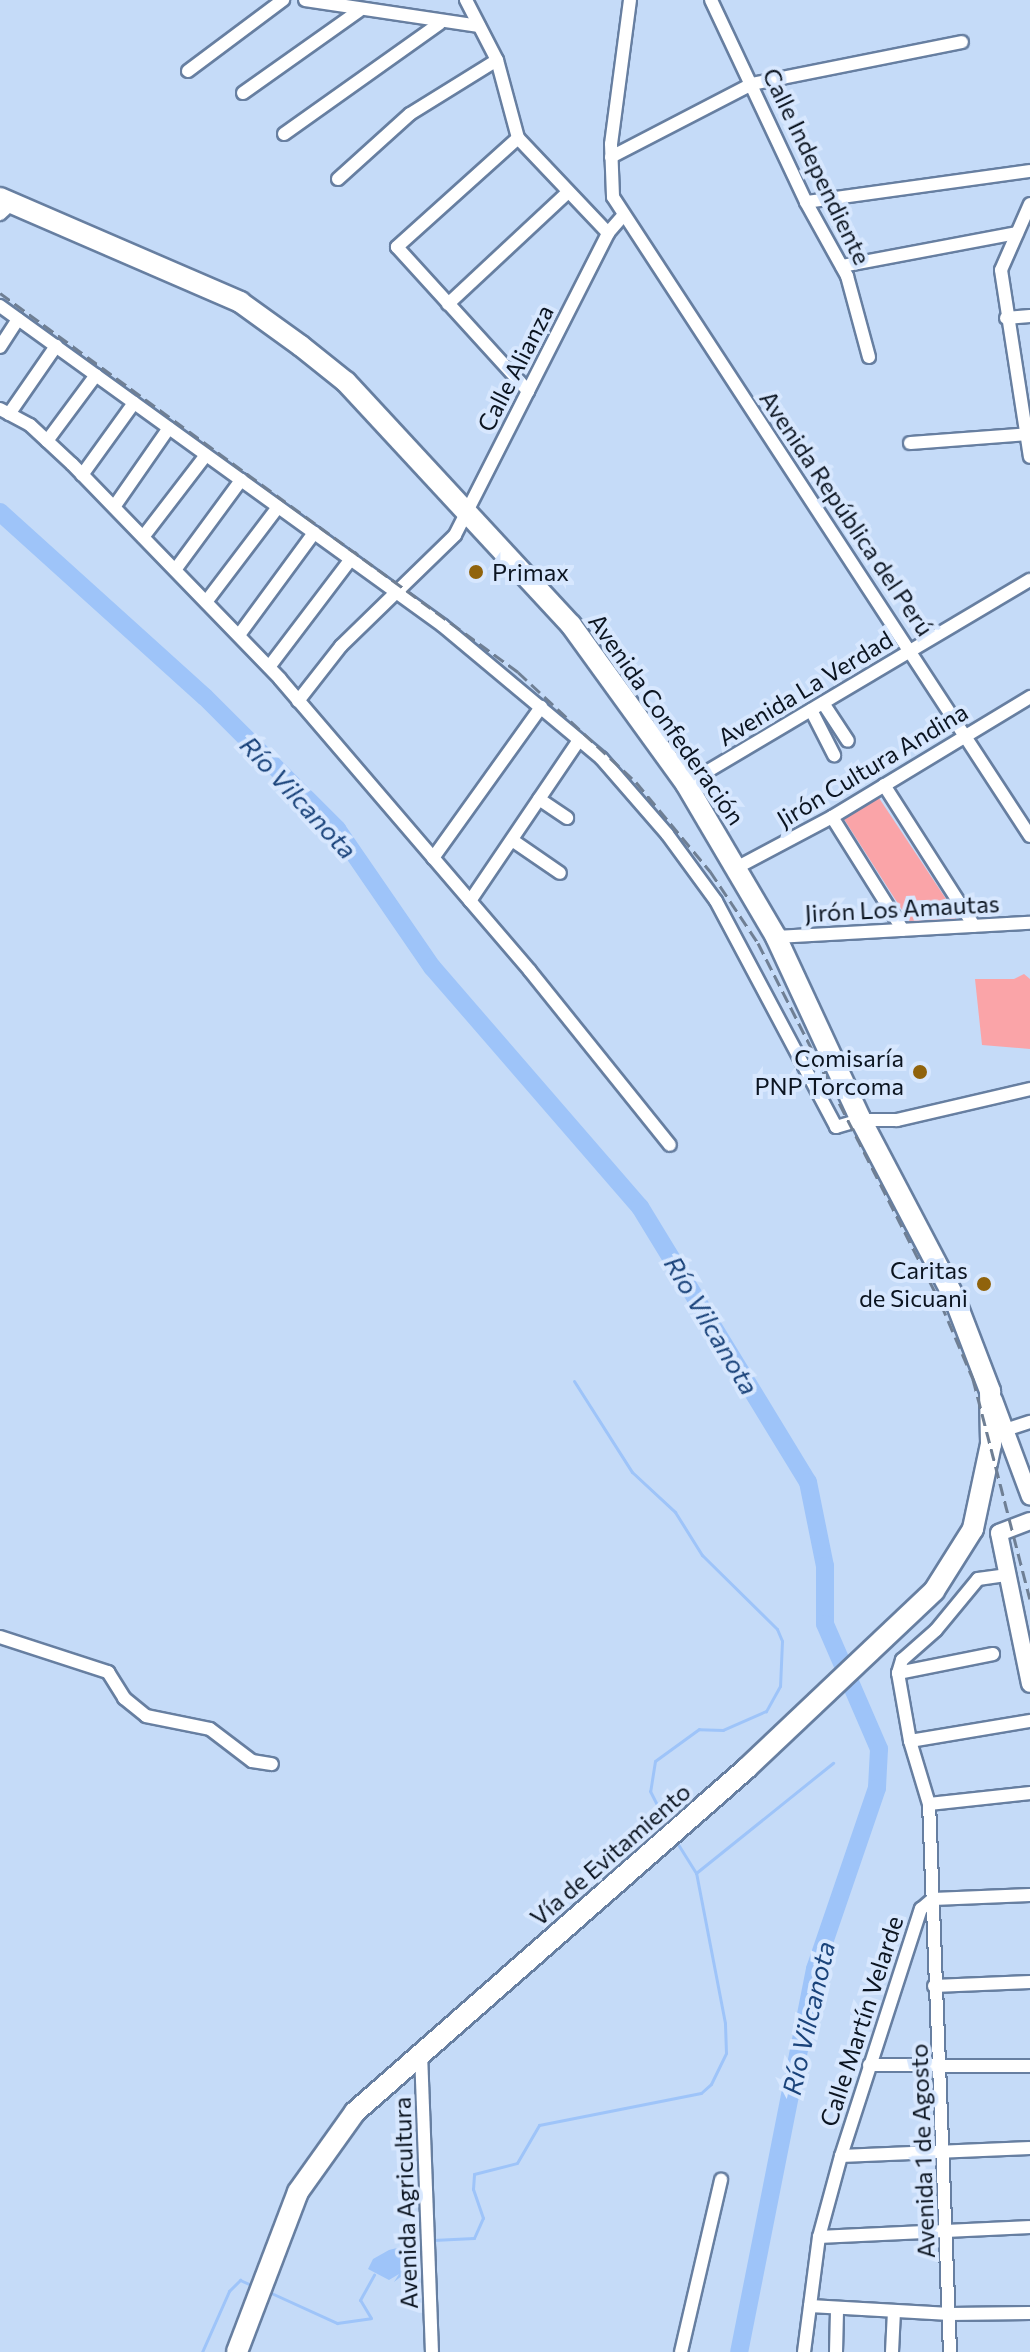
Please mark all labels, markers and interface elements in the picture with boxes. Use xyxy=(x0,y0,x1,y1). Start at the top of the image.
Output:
street label: Calle Independiente xyxy=(757,63,877,269)
street label: Calle Alianza xyxy=(471,300,559,436)
street label: Avenida República del Perú xyxy=(754,385,940,641)
place label: Primax xyxy=(492,558,569,586)
marker: Primax xyxy=(467,563,485,581)
street label: Avenida Confederación xyxy=(583,608,751,830)
street label: Avenida La Verdad xyxy=(712,624,898,752)
street label: Jirón Cultura Andina xyxy=(771,697,973,833)
water label: Río Vilcanota xyxy=(234,729,364,865)
street label: Jirón Los Amautas xyxy=(804,889,1000,927)
place label: Comisaría PNP Torcoma xyxy=(754,1044,904,1100)
marker: Comisaría PNP Torcoma xyxy=(911,1063,929,1081)
water label: Río Vilcanota xyxy=(658,1250,766,1400)
place label: Caritas de Sicuani xyxy=(859,1256,968,1312)
marker: Caritas de Sicuani xyxy=(975,1275,993,1293)
street label: Vía de Evitamiento xyxy=(524,1777,696,1931)
street label: Calle Martín Velarde xyxy=(813,1912,909,2130)
water label: Río Vilcanota xyxy=(775,1938,841,2098)
street label: Avenida 1 de Agosto xyxy=(904,2043,940,2259)
street label: Avenida Agricultura xyxy=(387,2096,423,2310)

